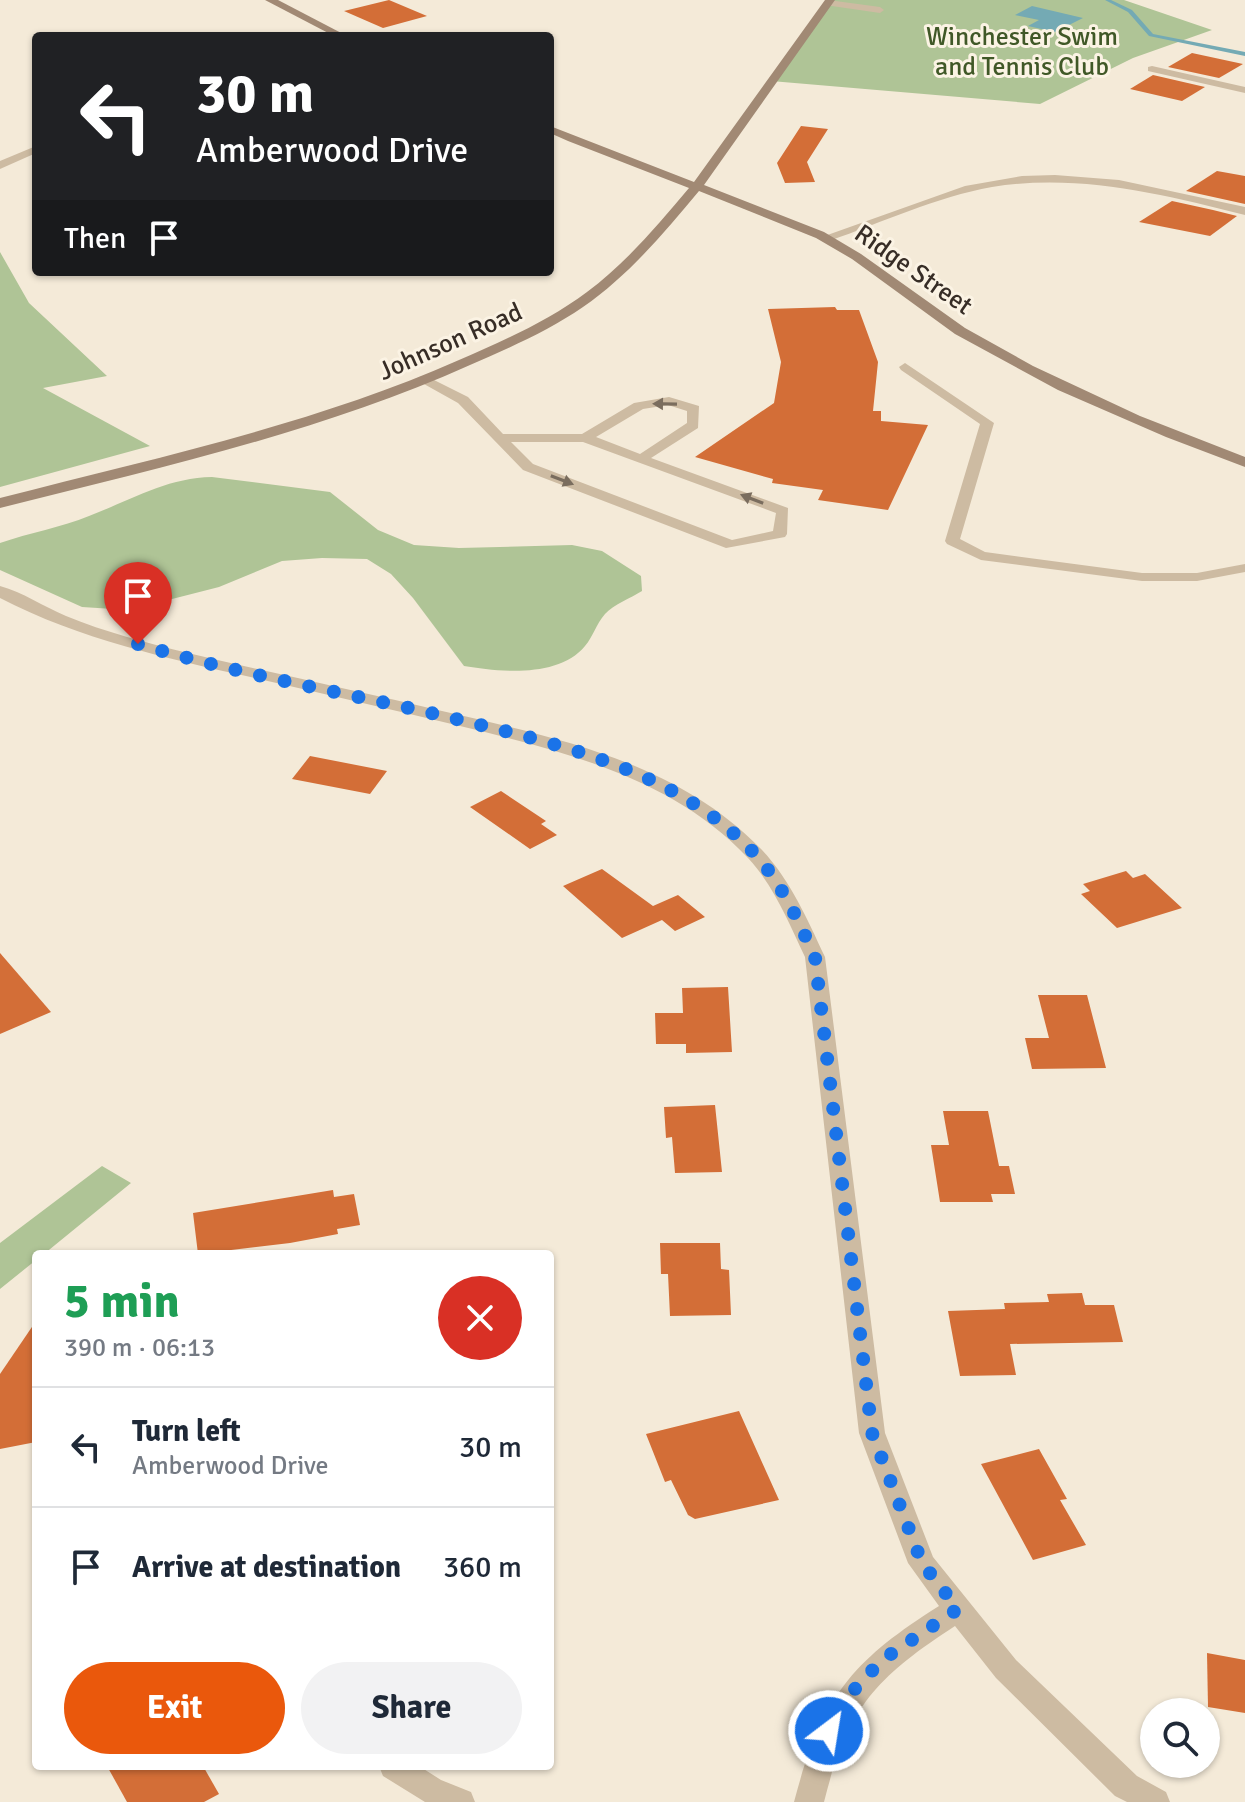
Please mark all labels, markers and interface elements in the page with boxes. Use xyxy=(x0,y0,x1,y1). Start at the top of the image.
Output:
park label: Winchester Swim and Tennis Club xyxy=(926,21,1118,83)
text: 30 m xyxy=(196,59,314,128)
icon: left xyxy=(64,64,168,168)
text: Amberwood Drive xyxy=(196,128,468,173)
icon: arrive xyxy=(142,216,186,260)
street label: Ridge Street xyxy=(848,218,979,322)
text: Then xyxy=(64,220,126,257)
street label: Johnson Road xyxy=(374,296,527,388)
one-way arrow xyxy=(651,398,677,410)
one-way arrow xyxy=(550,474,574,487)
one-way arrow xyxy=(740,492,764,505)
pin xyxy=(104,562,172,644)
icon: arrive xyxy=(116,574,160,618)
text: 5 min xyxy=(64,1272,180,1331)
button: close xyxy=(438,1276,522,1360)
text: 390 m · 06:13 xyxy=(64,1332,215,1364)
text: Turn left xyxy=(132,1413,241,1450)
icon: left xyxy=(64,1425,108,1469)
text: 30 m xyxy=(459,1429,522,1466)
text: Amberwood Drive xyxy=(132,1450,329,1482)
icon: arrive xyxy=(64,1545,108,1589)
text: Arrive at destination xyxy=(132,1549,401,1586)
text: 360 m xyxy=(443,1549,522,1586)
button: Exit xyxy=(64,1662,285,1754)
button: Share xyxy=(301,1662,522,1754)
position arrow xyxy=(787,1689,871,1773)
map controls xyxy=(1140,1698,1220,1778)
button: search xyxy=(1140,1698,1220,1778)

